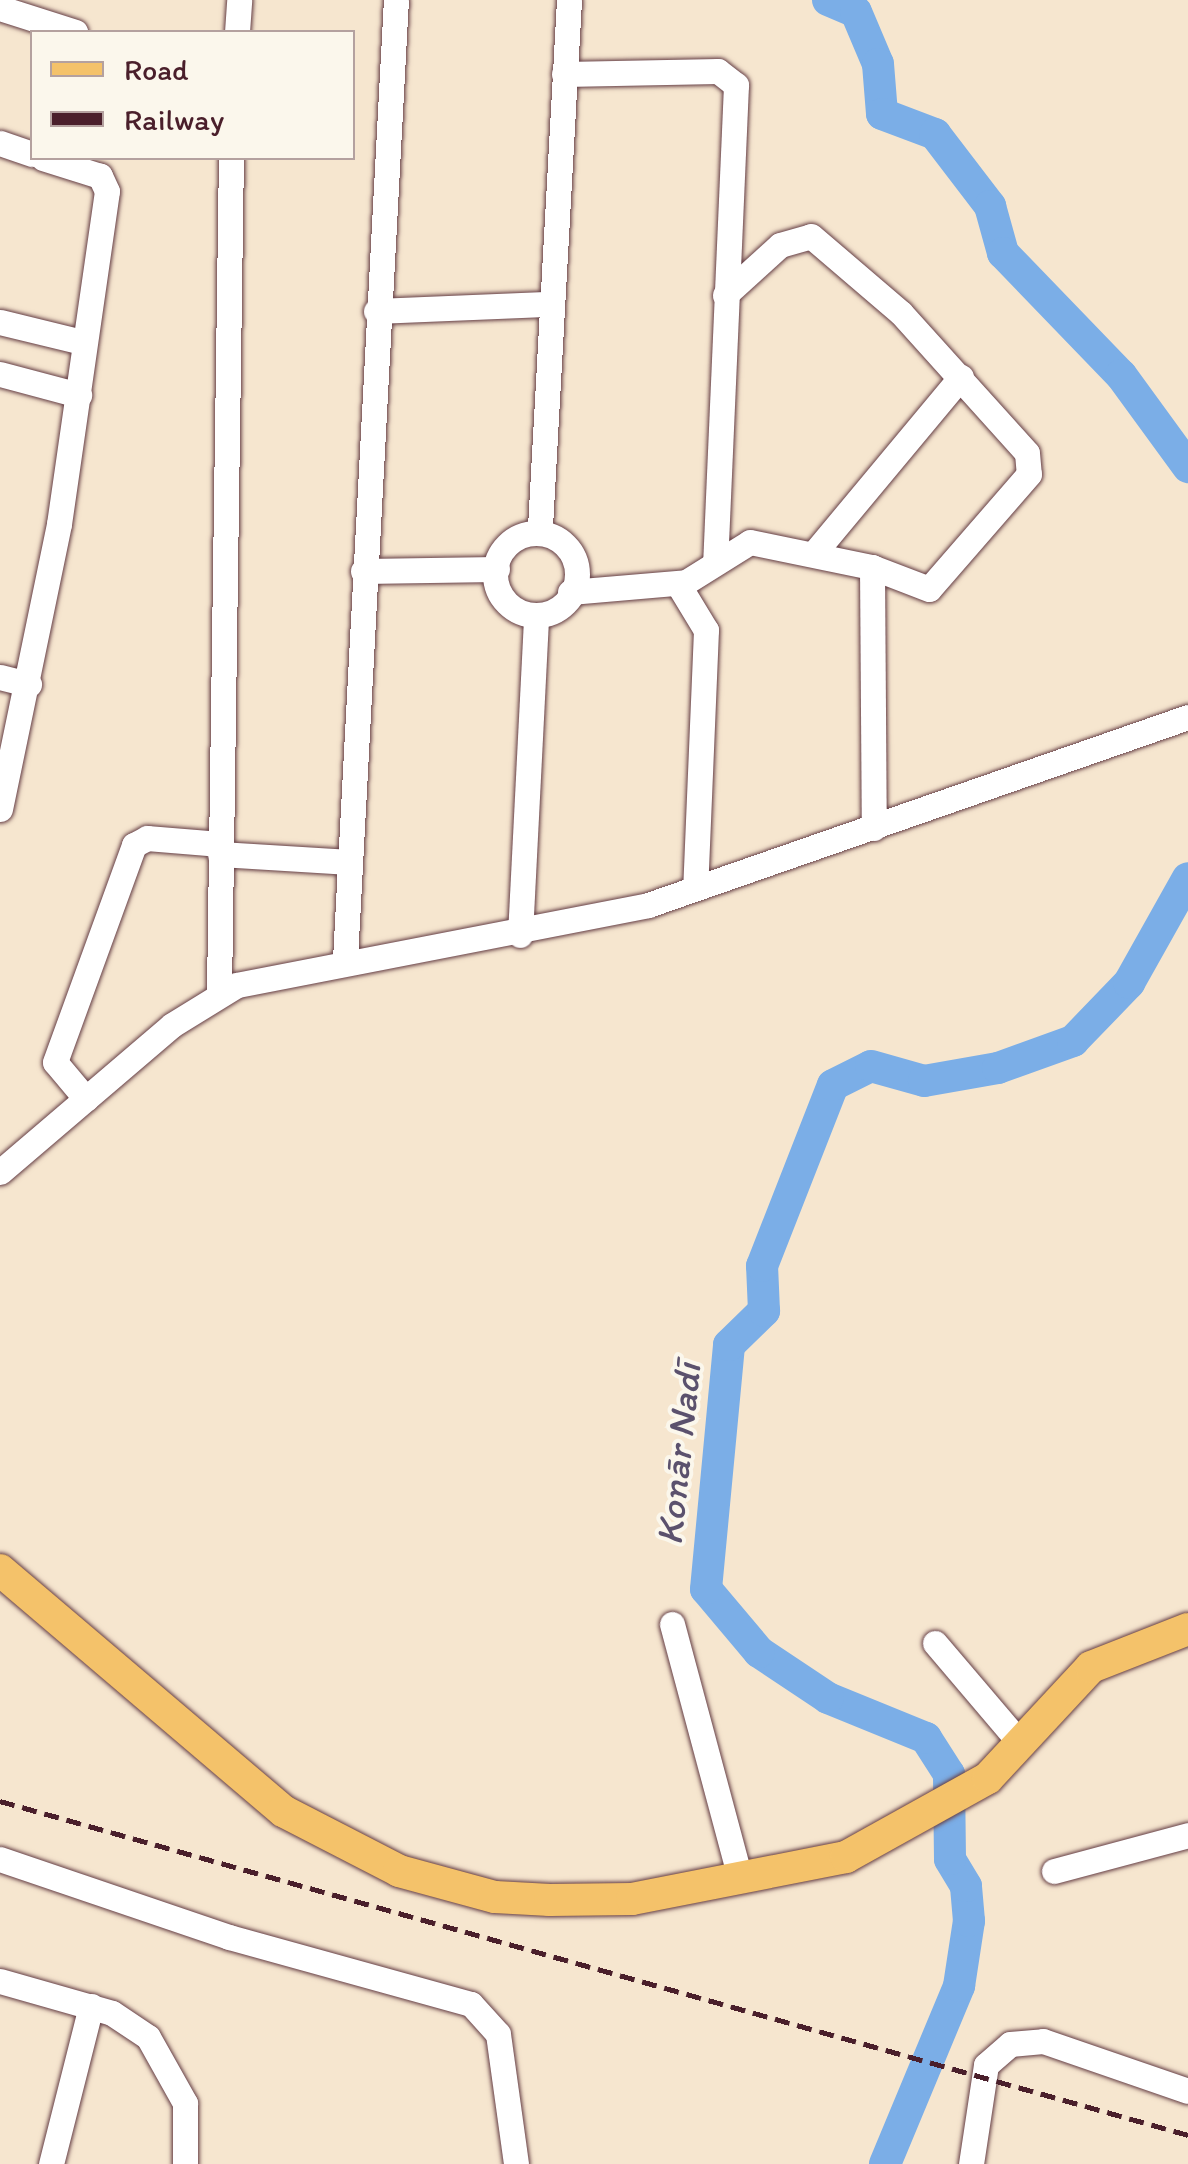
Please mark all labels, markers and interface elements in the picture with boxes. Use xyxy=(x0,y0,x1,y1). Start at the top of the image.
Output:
legend xyxy=(30,30,355,160)
text: Road xyxy=(124,51,189,88)
text: Railway xyxy=(124,101,224,138)
water label: Konār Nadī xyxy=(647,1360,711,1548)

